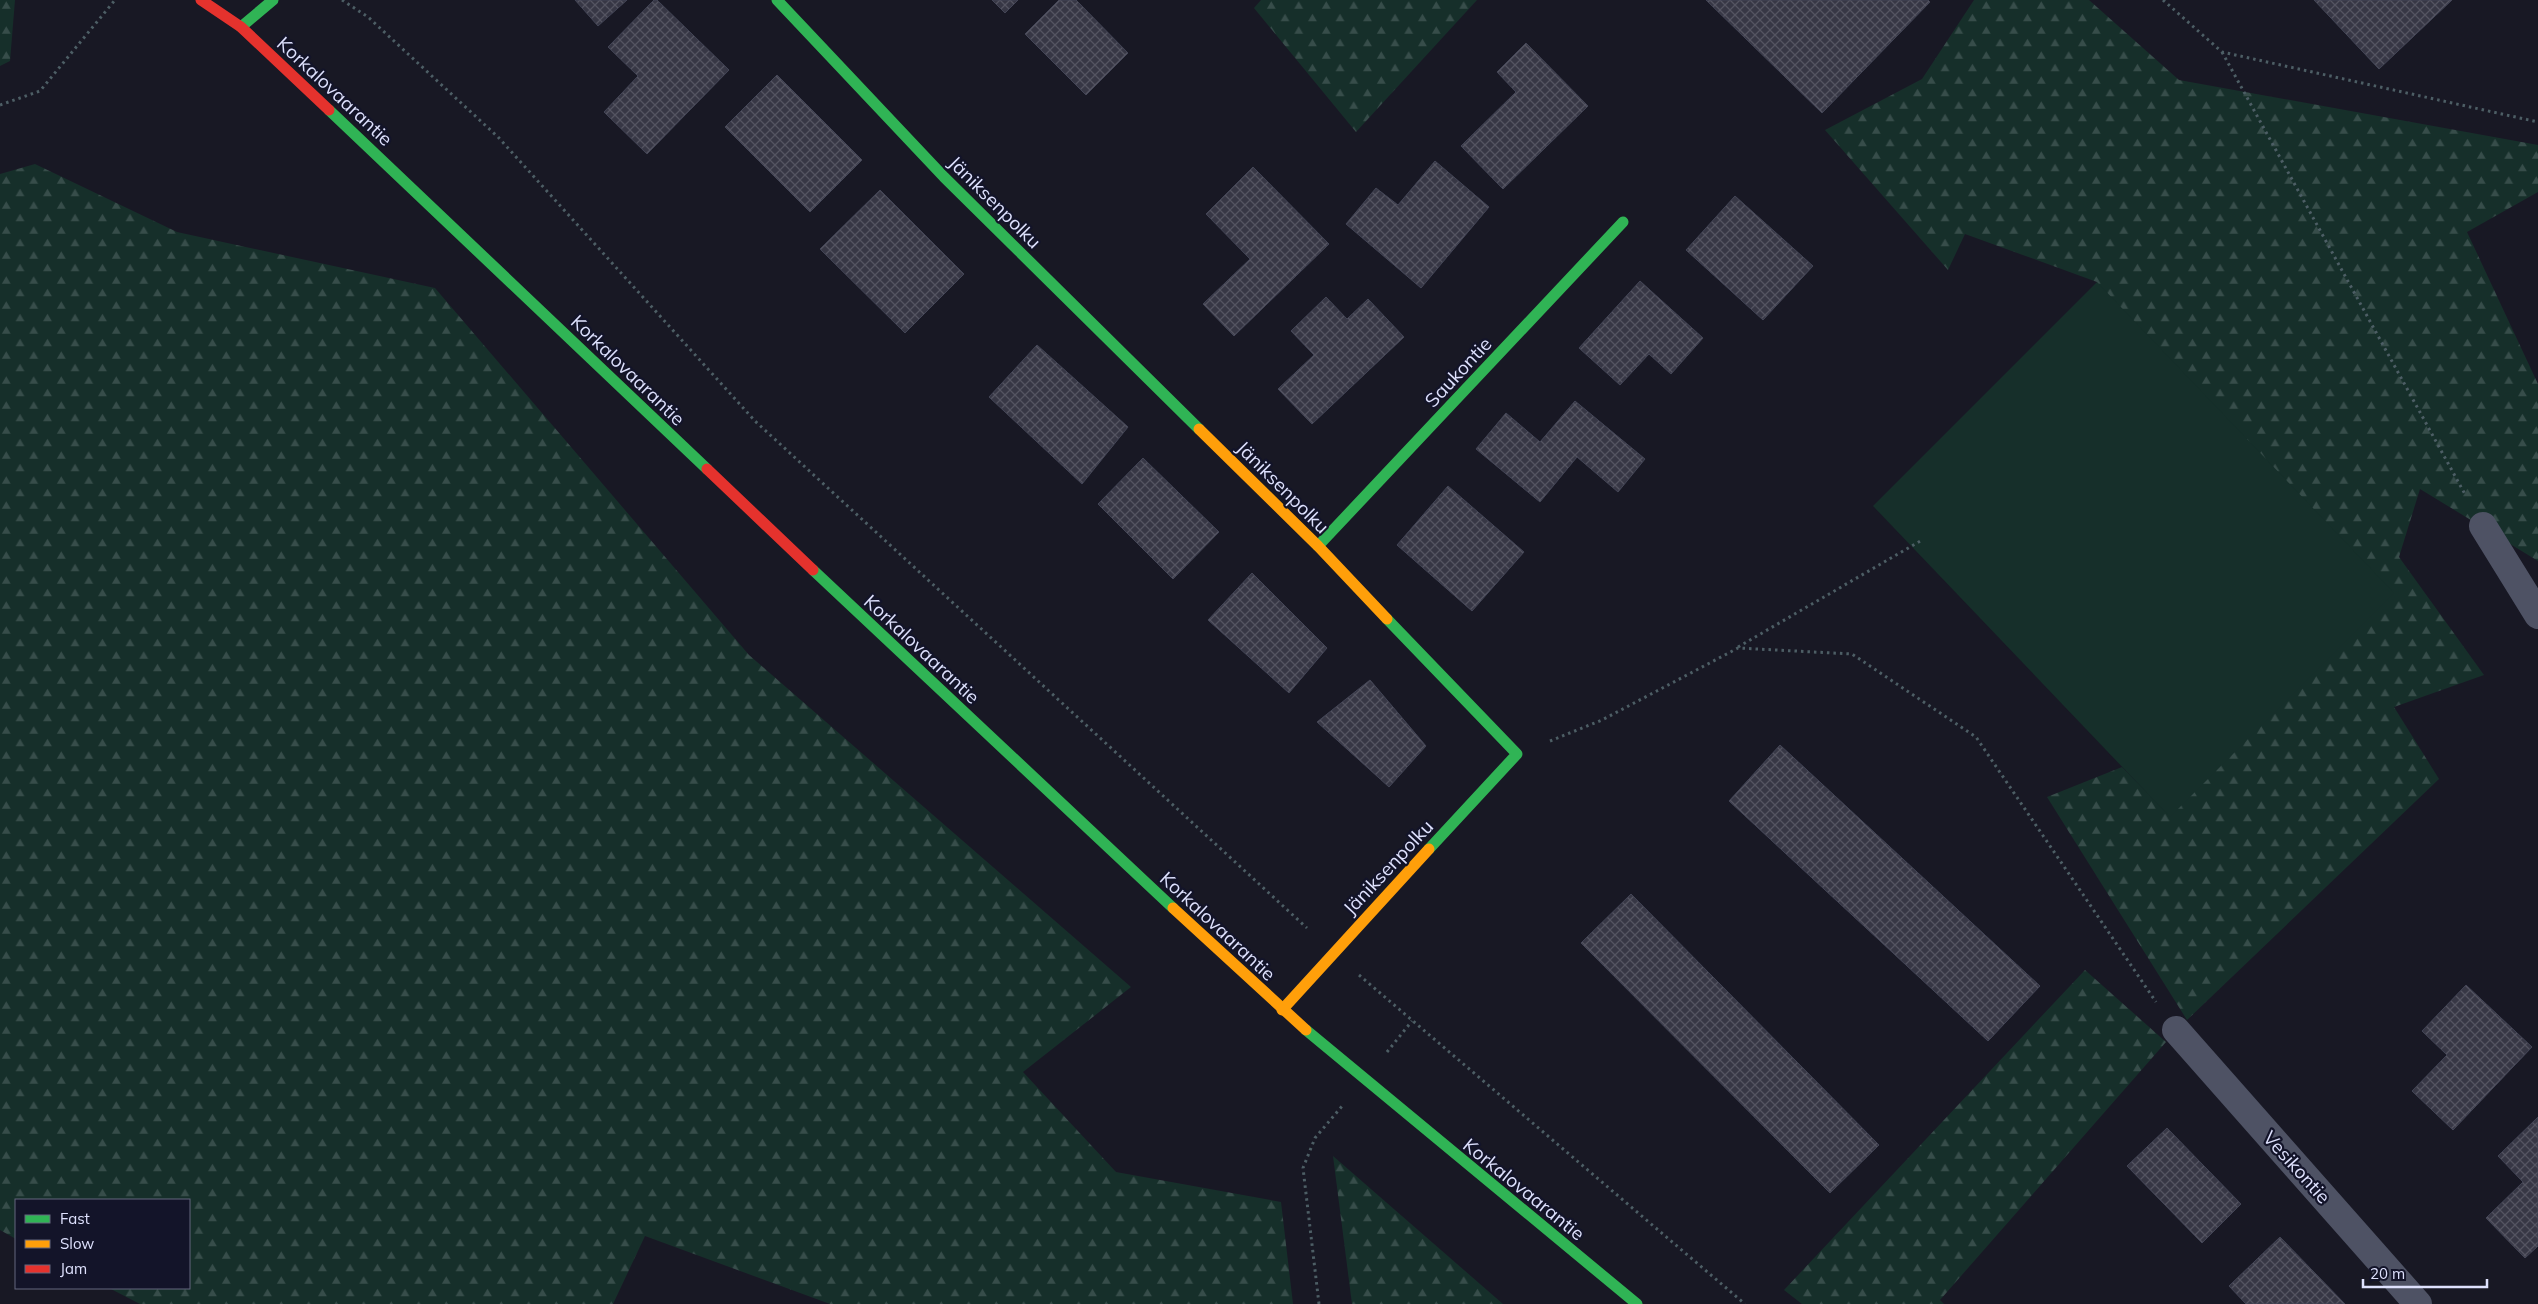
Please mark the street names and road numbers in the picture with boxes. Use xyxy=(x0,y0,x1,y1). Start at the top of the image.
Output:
street label: Korkalovaarantie xyxy=(272,31,398,151)
street label: Jäniksenpolku xyxy=(944,151,1046,253)
street label: Korkalovaarantie xyxy=(566,309,690,431)
street label: Saukontie xyxy=(1419,332,1497,412)
street label: Jäniksenpolku xyxy=(1232,436,1334,538)
street label: Korkalovaarantie xyxy=(859,589,985,709)
street label: Jäniksenpolku xyxy=(1338,814,1438,920)
street label: Korkalovaarantie xyxy=(1155,866,1281,986)
street label: Vesikontie xyxy=(2258,1126,2336,1208)
street label: Korkalovaarantie xyxy=(1458,1133,1590,1245)

